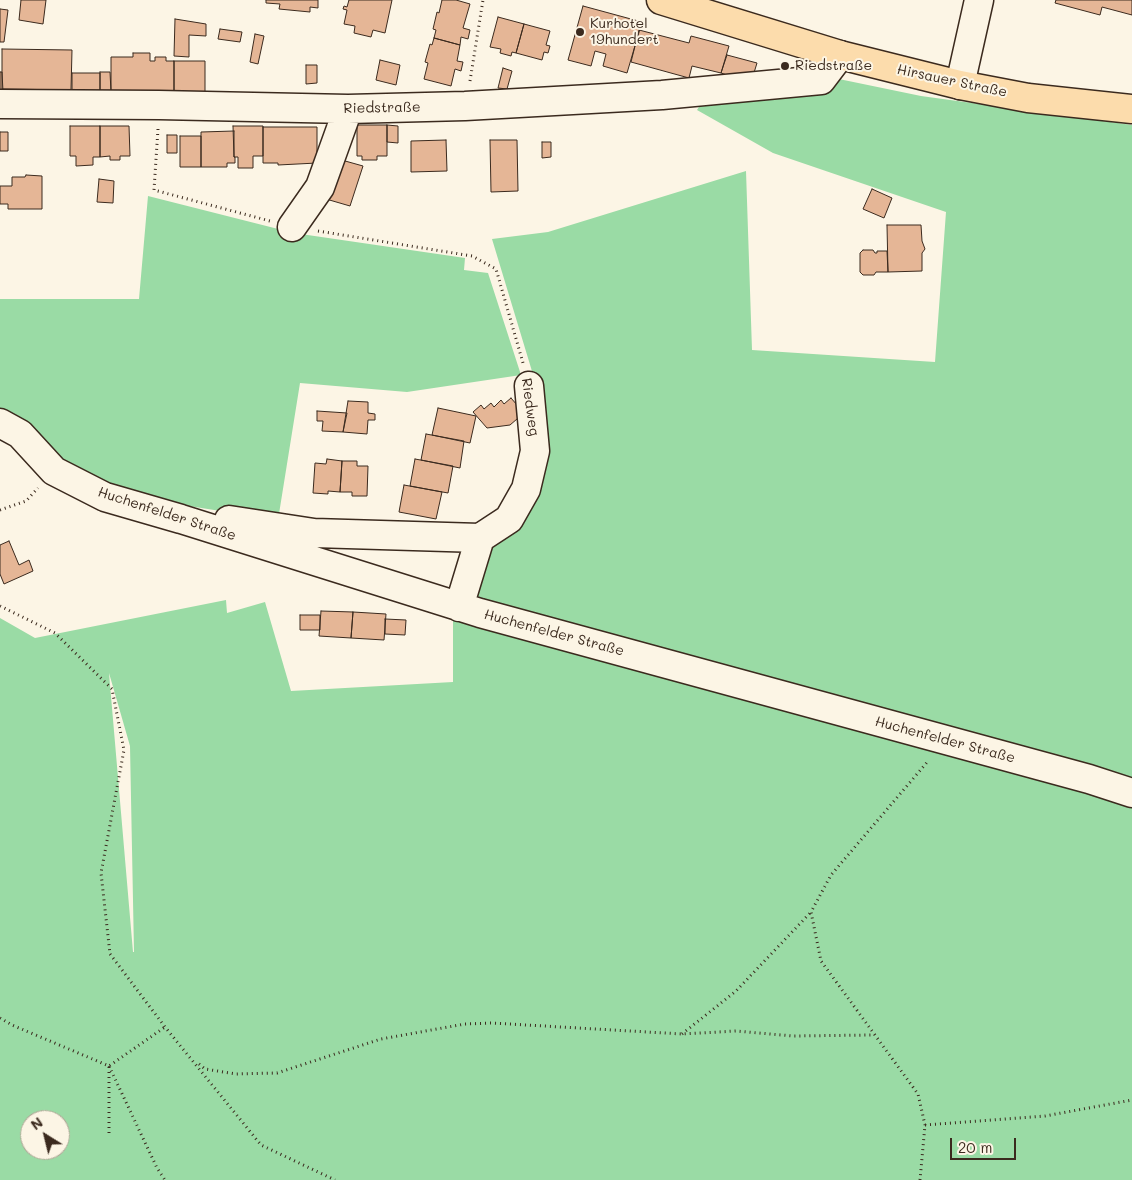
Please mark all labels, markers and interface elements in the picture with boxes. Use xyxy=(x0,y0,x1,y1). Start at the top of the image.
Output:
place label: Kurhotel 19hundert xyxy=(590,16,659,48)
marker: Kurhotel 19hundert xyxy=(574,26,586,38)
place label: Riedstraße xyxy=(795,58,872,74)
marker: Riedstraße xyxy=(779,60,791,72)
street label: Hirsauer Straße xyxy=(895,61,1009,101)
street label: Riedstraße xyxy=(343,99,421,117)
street label: Riedweg xyxy=(518,377,542,437)
street label: Huchenfelder Straße xyxy=(96,484,238,544)
street label: Huchenfelder Straße xyxy=(482,606,626,660)
street label: Huchenfelder Straße xyxy=(873,713,1017,767)
north arrow xyxy=(20,1110,70,1160)
text: N xyxy=(27,1112,46,1134)
scale bar xyxy=(952,1128,1018,1160)
text: 20 m xyxy=(958,1137,992,1157)

